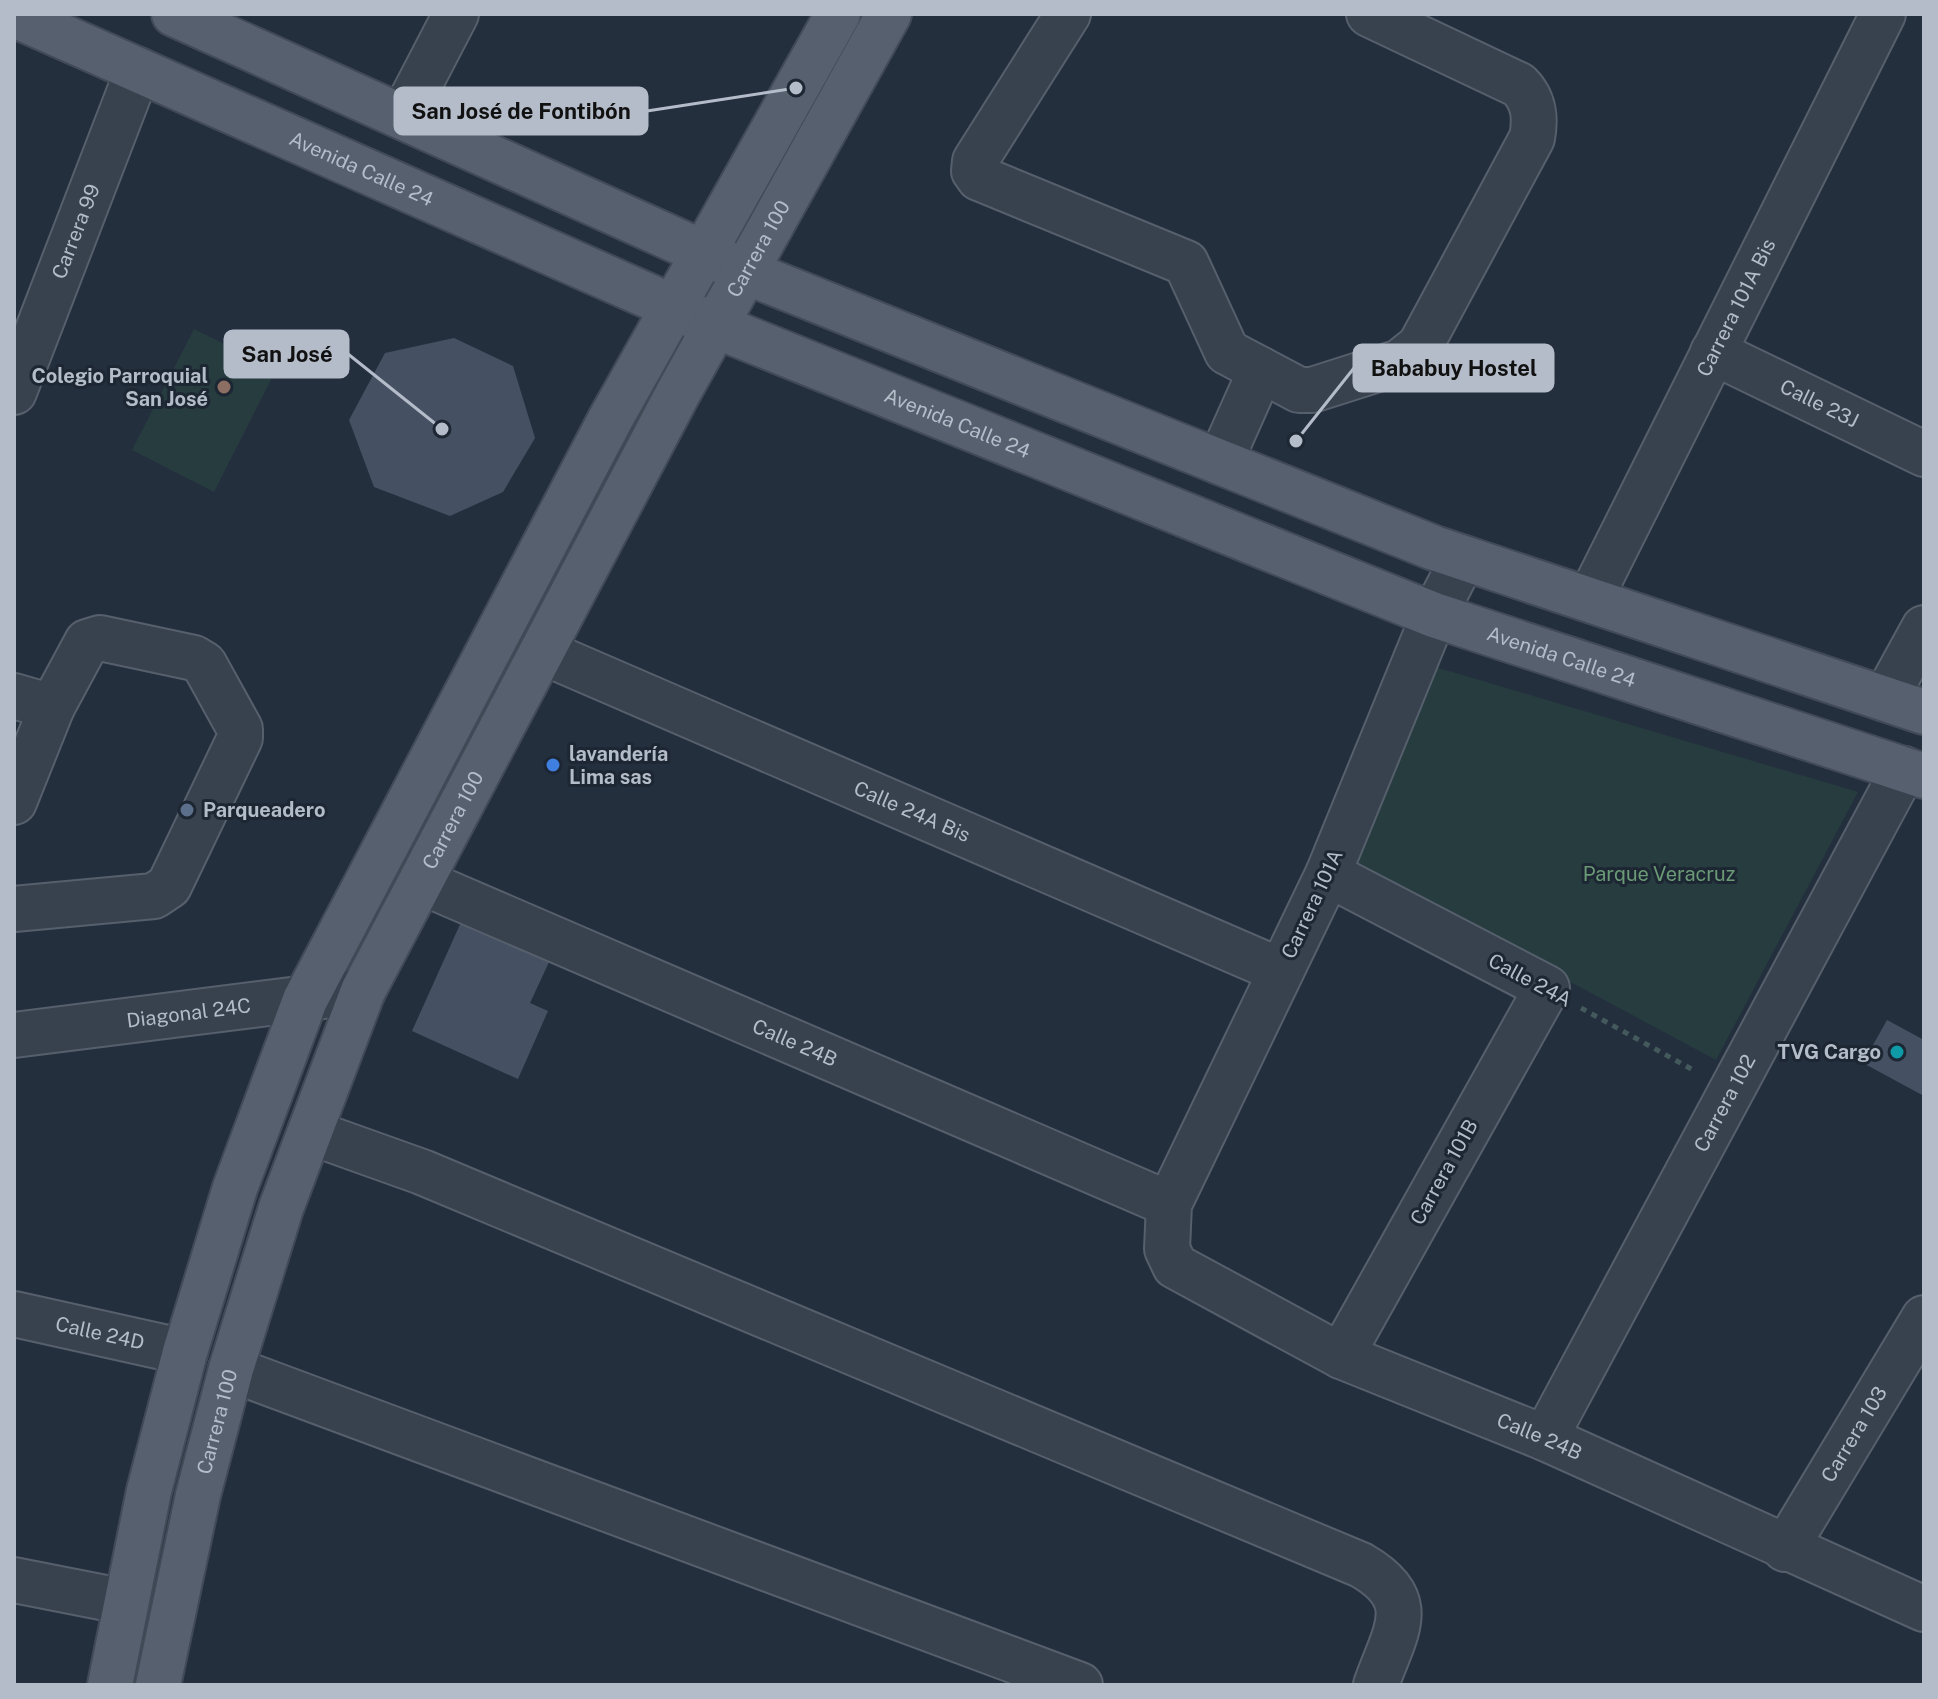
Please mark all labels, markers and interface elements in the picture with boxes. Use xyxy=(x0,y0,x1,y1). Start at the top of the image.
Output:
callout: San José de Fontibón xyxy=(395,88,647,134)
text: San José de Fontibón xyxy=(411,98,631,124)
street label: Avenida Calle 24 xyxy=(286,127,437,211)
street label: Carrera 99 xyxy=(47,181,105,282)
street label: Carrera 100 xyxy=(722,196,795,302)
street label: Carrera 101A Bis xyxy=(1691,235,1781,380)
callout: San José xyxy=(225,331,348,377)
text: San José xyxy=(241,341,333,367)
callout: Bababuy Hostel xyxy=(1354,345,1553,391)
text: Bababuy Hostel xyxy=(1371,355,1537,381)
place label: Colegio Parroquial San José xyxy=(31,364,208,411)
street label: Calle 23J xyxy=(1776,374,1862,433)
marker: Colegio Parroquial San José xyxy=(215,378,233,396)
street label: Avenida Calle 24 xyxy=(881,383,1034,463)
street label: Avenida Calle 24 xyxy=(1484,621,1639,693)
place label: lavandería Lima sas xyxy=(569,742,668,789)
marker: lavandería Lima sas xyxy=(544,756,562,774)
street label: Carrera 100 xyxy=(417,767,489,873)
street label: Calle 24A Bis xyxy=(850,776,974,847)
place label: Parqueadero xyxy=(203,798,326,822)
marker: Parqueadero xyxy=(178,801,196,819)
street label: Carrera 101A xyxy=(1276,846,1348,962)
park label: Parque Veracruz xyxy=(1583,862,1735,886)
street label: Calle 24A xyxy=(1484,948,1576,1012)
street label: Diagonal 24C xyxy=(125,993,252,1033)
street label: Calle 24B xyxy=(749,1014,841,1072)
place label: TVG Cargo xyxy=(1778,1040,1881,1064)
marker: TVG Cargo xyxy=(1888,1043,1906,1061)
street label: Carrera 102 xyxy=(1689,1050,1761,1156)
street label: Carrera 101B xyxy=(1405,1115,1483,1229)
street label: Calle 24D xyxy=(53,1312,147,1355)
street label: Carrera 100 xyxy=(192,1367,242,1477)
street label: Carrera 103 xyxy=(1816,1382,1892,1487)
street label: Calle 24B xyxy=(1493,1408,1586,1465)

